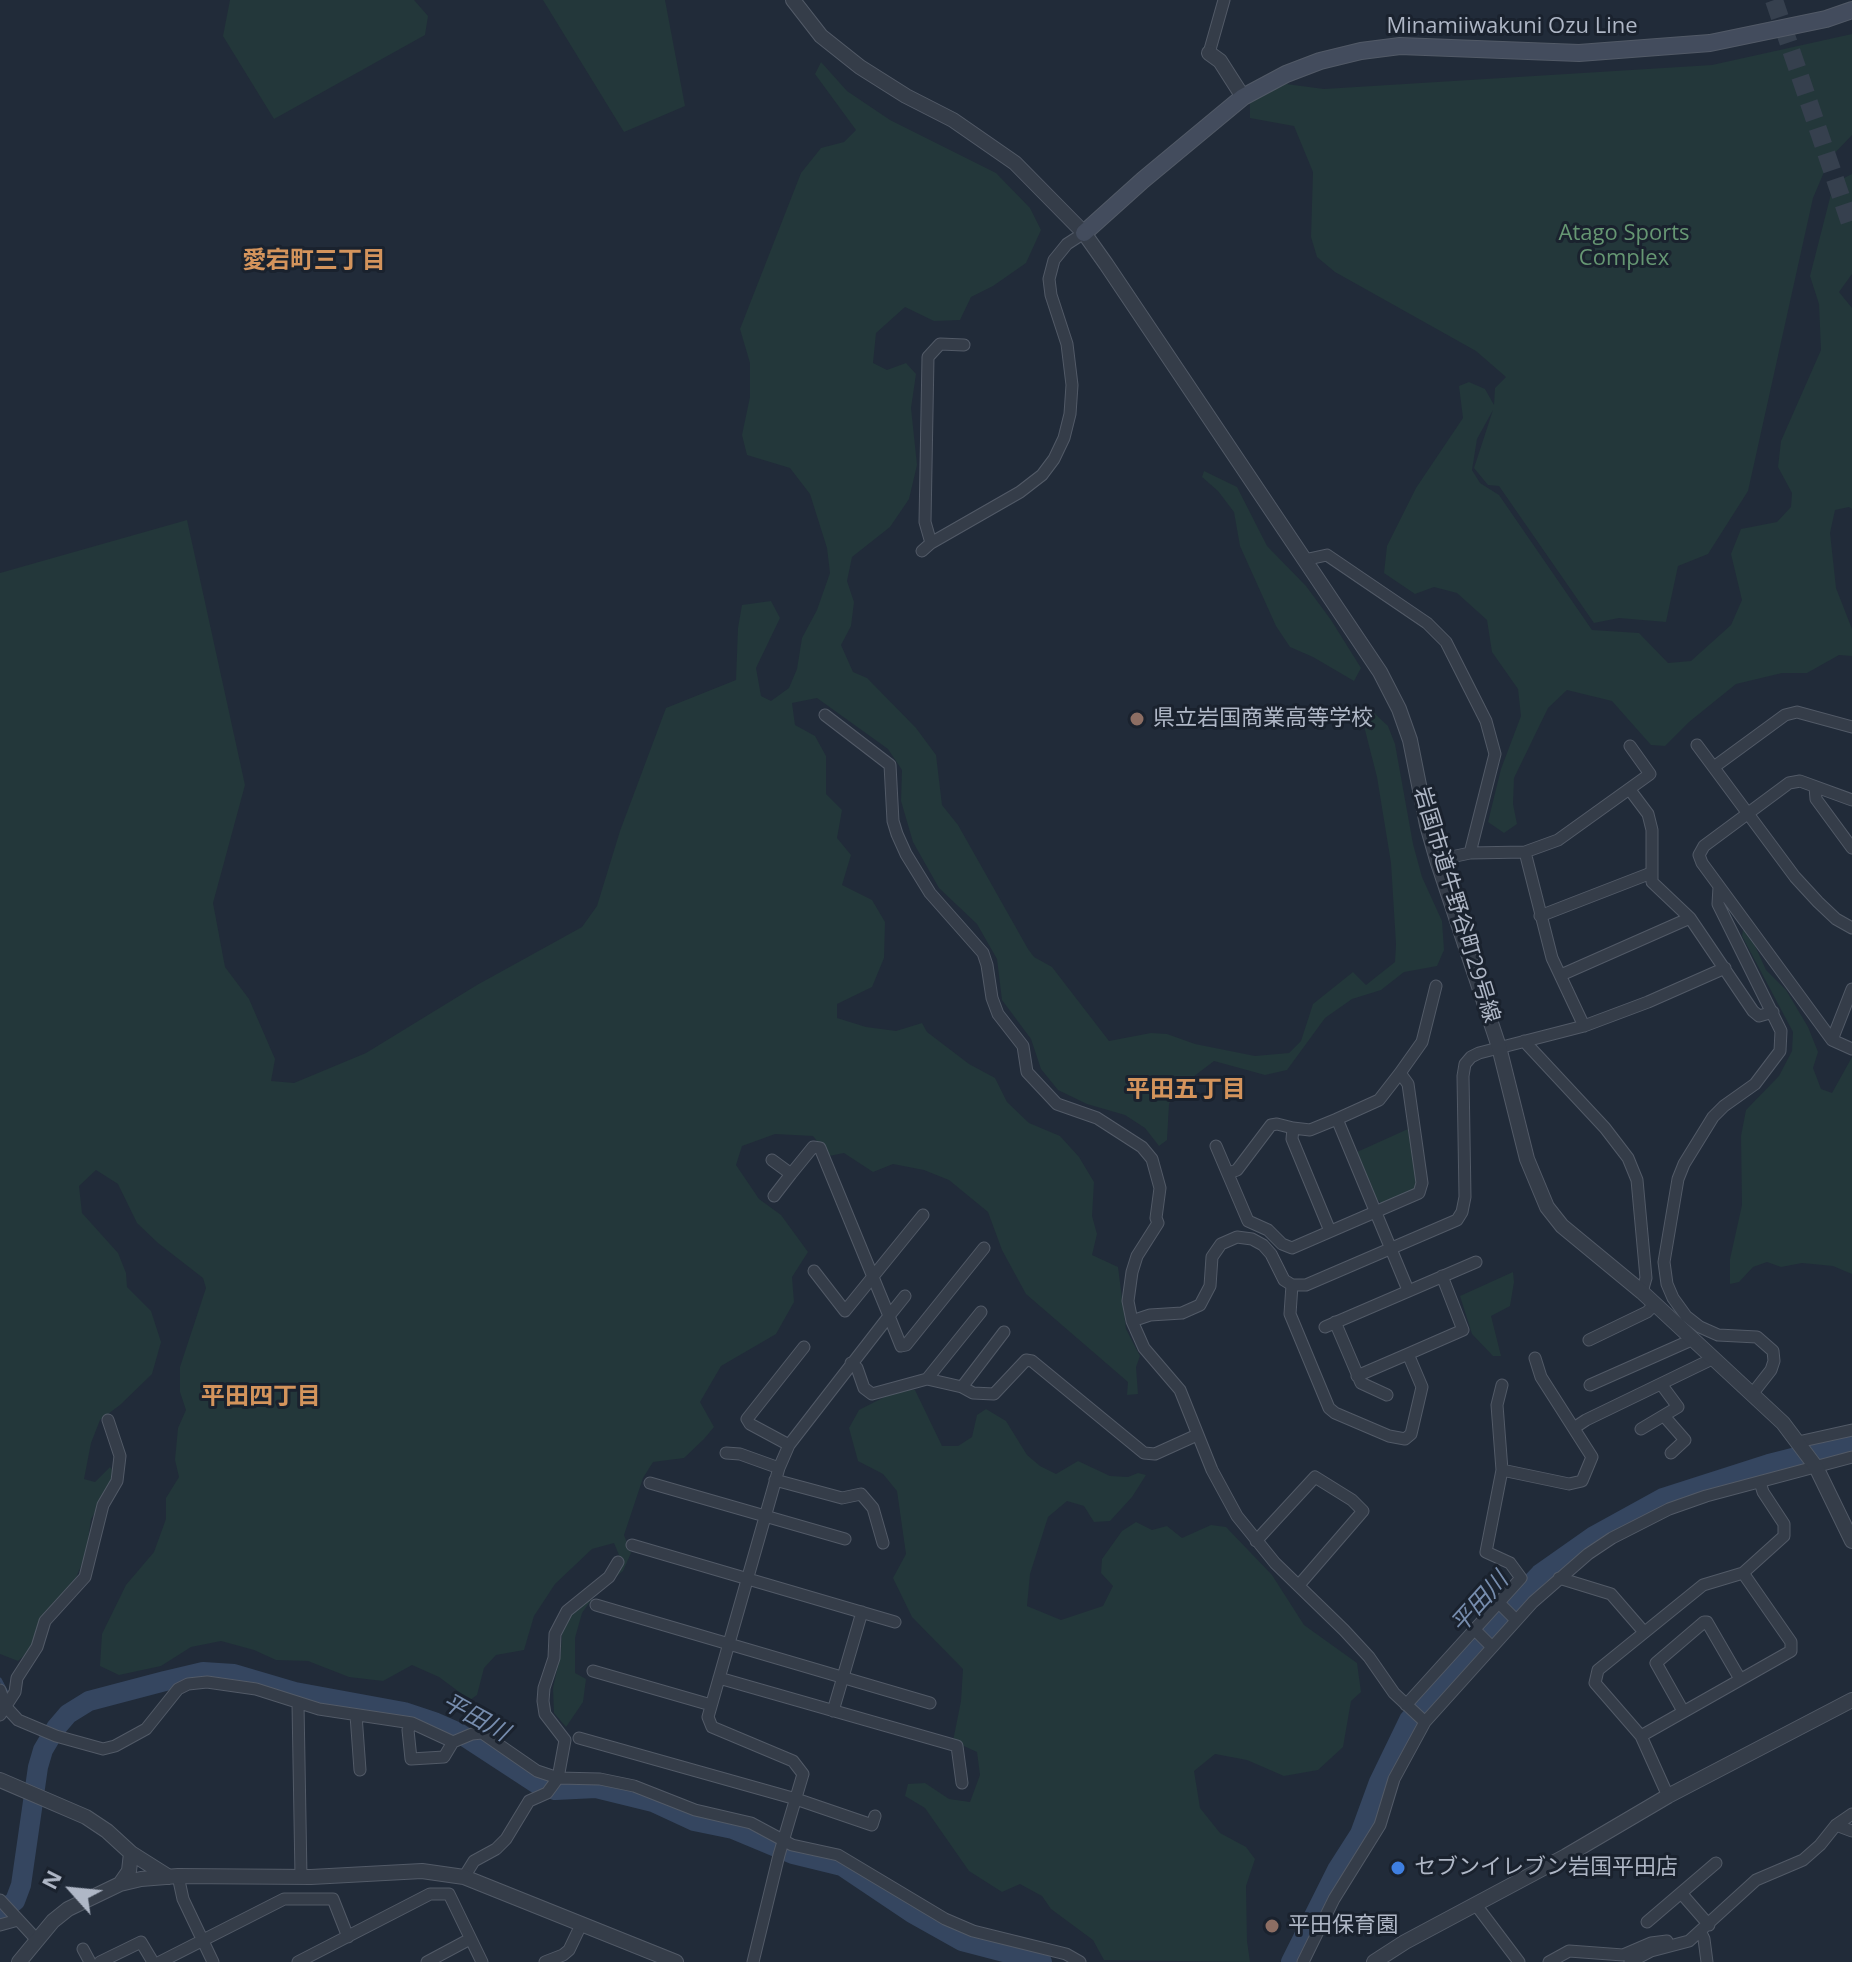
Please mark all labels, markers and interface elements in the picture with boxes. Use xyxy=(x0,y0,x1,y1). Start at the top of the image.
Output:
street label: Minamiiwakuni Ozu Line xyxy=(1386,14,1638,40)
park label: Atago Sports Complex xyxy=(1559,221,1689,272)
district label: 愛宕町三丁目 xyxy=(242,247,386,275)
place label: 県立岩国商業高等学校 xyxy=(1153,706,1373,732)
marker: 県立岩国商業高等学校 xyxy=(1128,710,1146,728)
street label: 岩国市道牛野谷町29号線 xyxy=(1408,784,1504,1026)
district label: 平田五丁目 xyxy=(1126,1076,1246,1104)
district label: 平田四丁目 xyxy=(201,1383,321,1411)
water label: 平田川 xyxy=(1445,1567,1515,1639)
water label: 平田川 xyxy=(437,1688,513,1748)
north arrow xyxy=(32,1850,112,1930)
place label: セブンイレブン岩国平田店 xyxy=(1414,1855,1678,1881)
marker: セブンイレブン岩国平田店 xyxy=(1389,1859,1407,1877)
text: N xyxy=(33,1864,68,1894)
place label: 平田保育園 xyxy=(1288,1913,1398,1939)
marker: 平田保育園 xyxy=(1263,1917,1281,1935)

